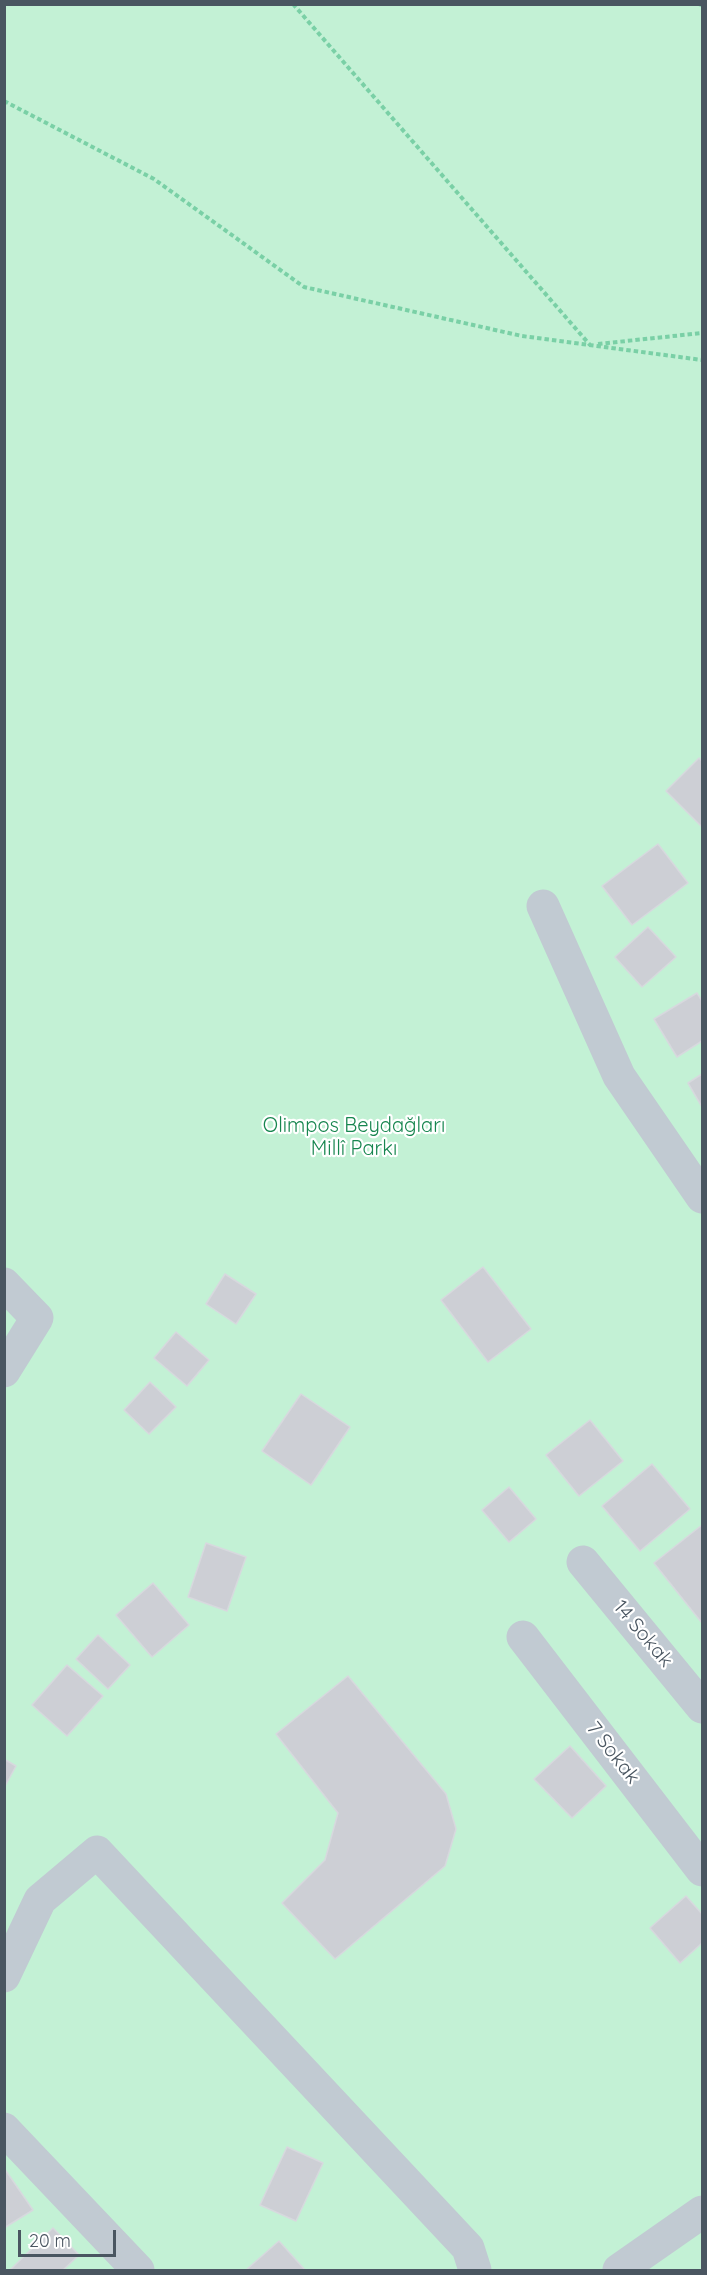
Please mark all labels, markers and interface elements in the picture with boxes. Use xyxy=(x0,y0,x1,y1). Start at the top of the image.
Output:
park label: Olimpos Beydağları Millî Parkı xyxy=(263,1114,445,1161)
street label: 14 Sokak xyxy=(608,1596,678,1672)
street label: 7 Sokak xyxy=(581,1717,645,1789)
scale bar xyxy=(21,2218,118,2256)
text: 20 m xyxy=(29,2229,71,2252)

